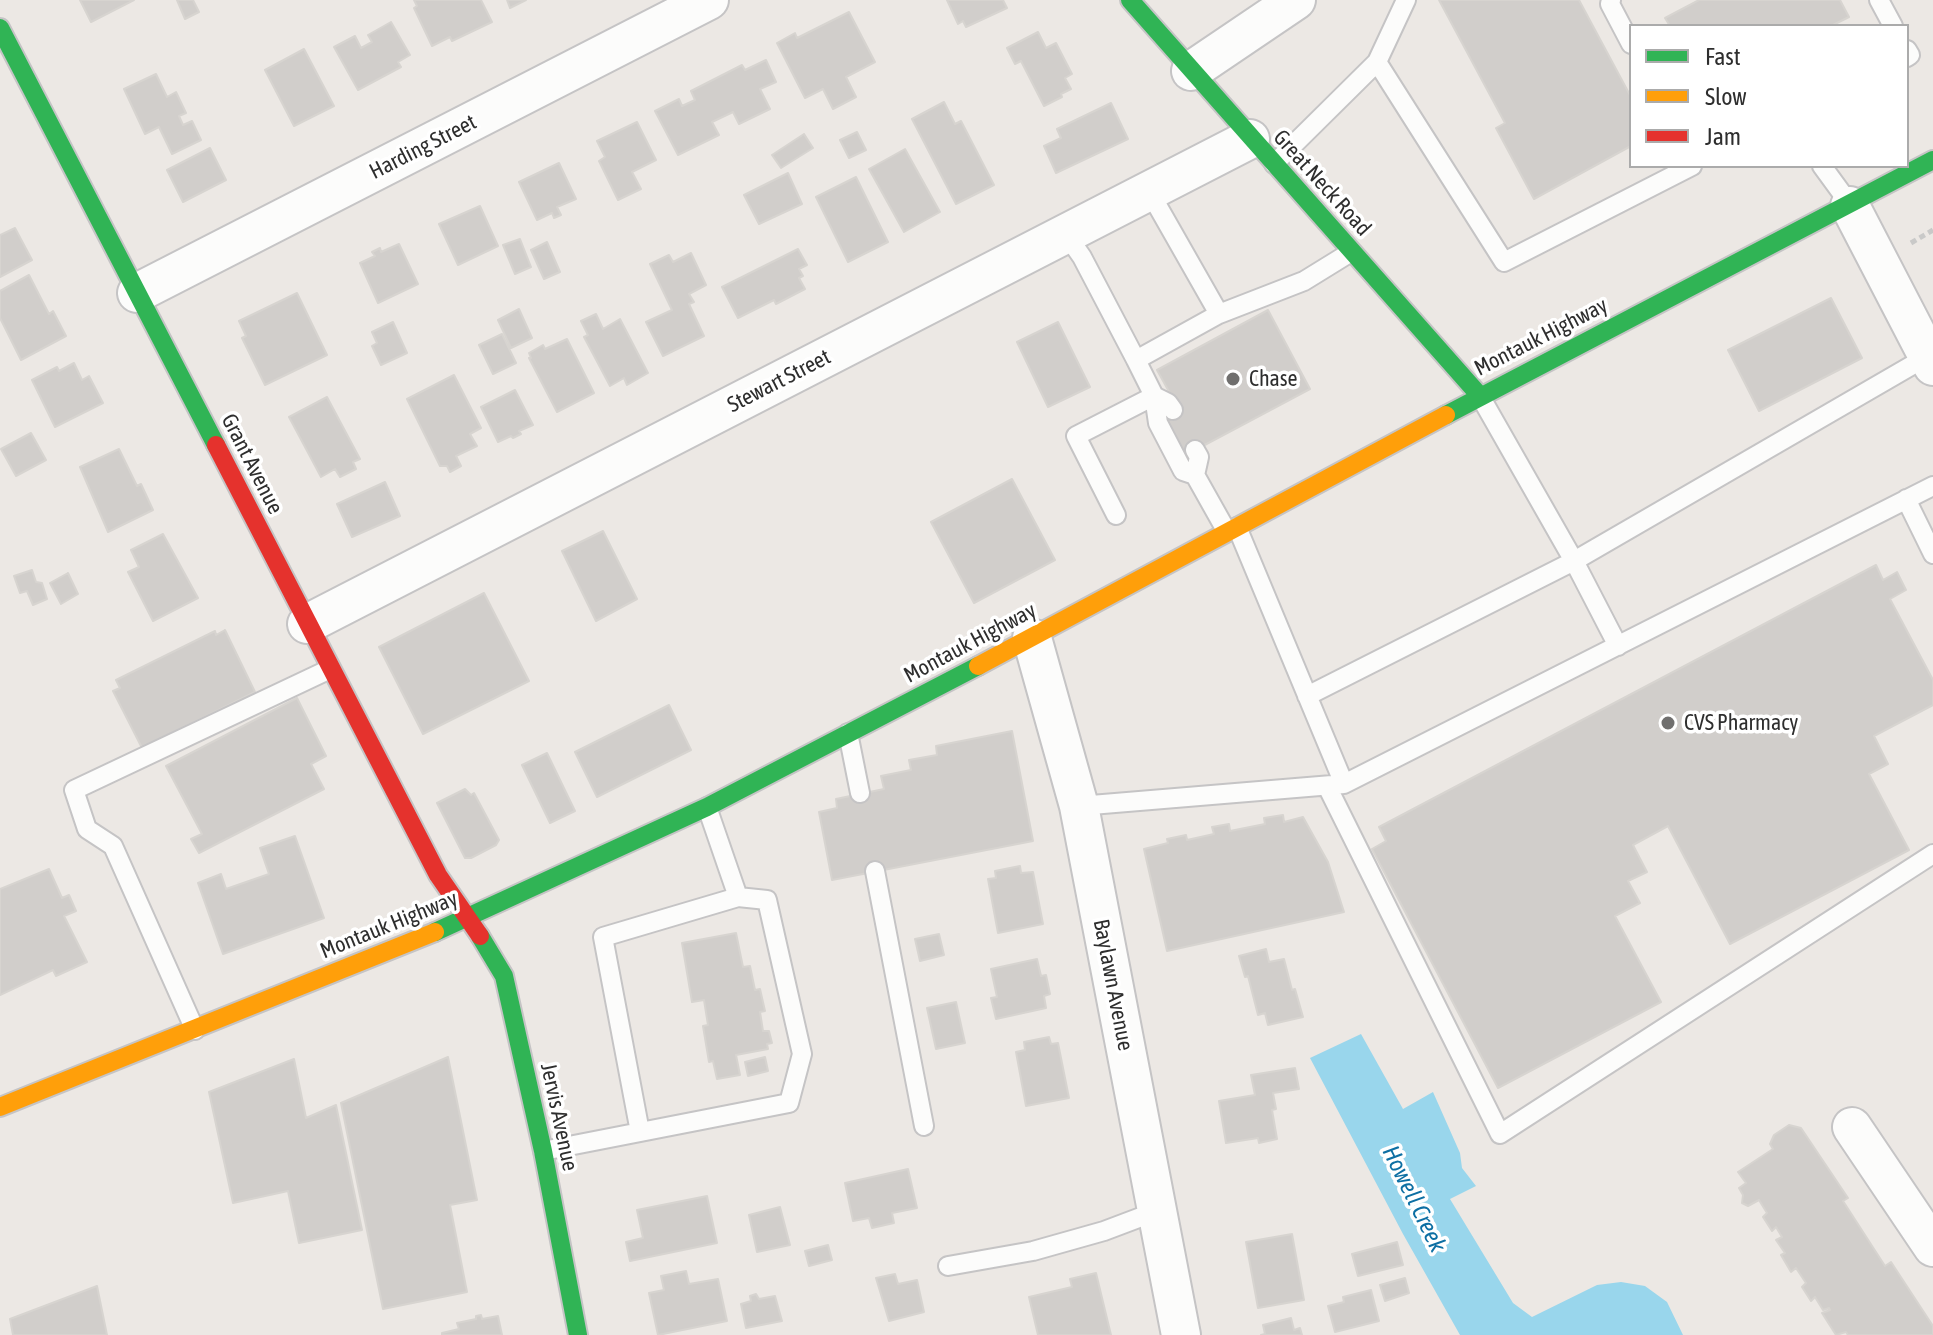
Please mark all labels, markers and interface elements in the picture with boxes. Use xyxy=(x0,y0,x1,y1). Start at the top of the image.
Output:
legend xyxy=(1629,24,1909,168)
text: Fast xyxy=(1705,43,1741,70)
text: Slow xyxy=(1705,83,1747,110)
street label: Harding Street xyxy=(365,109,481,185)
text: Jam xyxy=(1705,123,1741,150)
street label: Great Neck Road xyxy=(1268,125,1376,241)
street label: Montauk Highway xyxy=(1470,292,1612,382)
street label: Stewart Street xyxy=(723,344,835,418)
place label: Chase xyxy=(1249,366,1298,392)
marker: Chase xyxy=(1224,370,1242,388)
street label: Grant Avenue xyxy=(216,410,288,518)
street label: Montauk Highway xyxy=(899,597,1041,689)
place label: CVS Pharmacy xyxy=(1684,710,1798,736)
marker: CVS Pharmacy xyxy=(1659,714,1677,732)
street label: Montauk Highway xyxy=(316,885,462,965)
street label: Baylawn Avenue xyxy=(1087,917,1139,1053)
street label: Jervis Avenue xyxy=(535,1061,583,1173)
water label: Howell Creek xyxy=(1376,1141,1452,1257)

